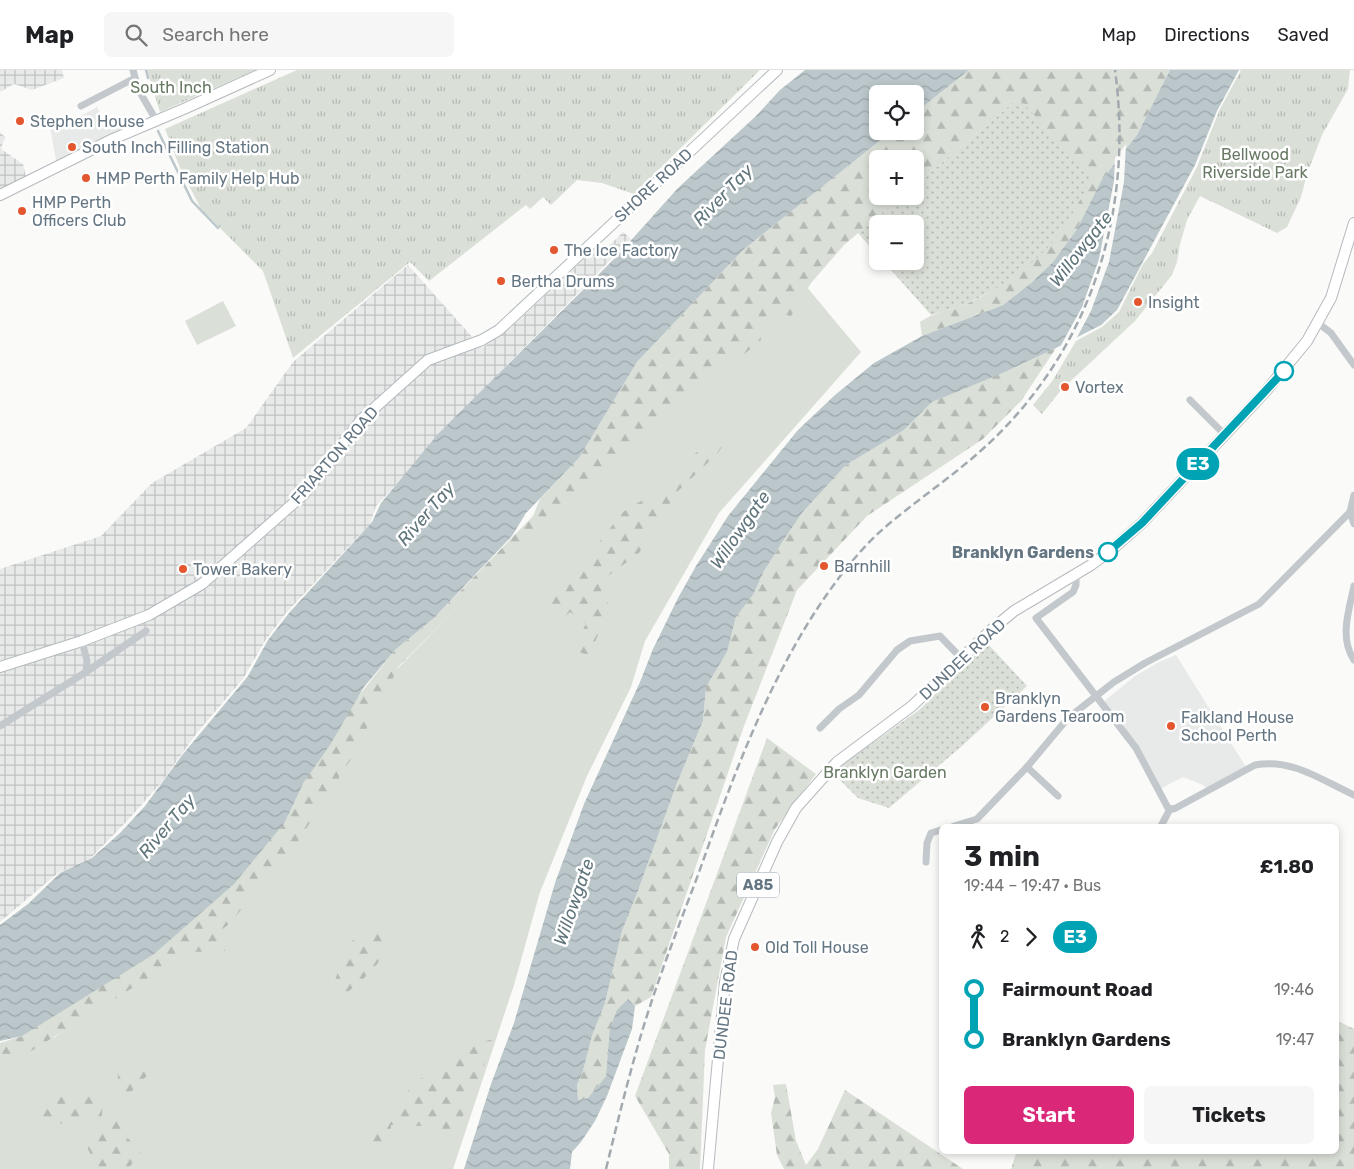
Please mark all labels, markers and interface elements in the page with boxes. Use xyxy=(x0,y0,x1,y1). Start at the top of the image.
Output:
search box xyxy=(104,12,454,57)
text: Map xyxy=(25,21,74,49)
icon: search xyxy=(122,21,150,49)
text: Search here xyxy=(162,23,269,46)
text: Map xyxy=(1101,24,1136,46)
text: Directions xyxy=(1164,24,1250,46)
text: Saved xyxy=(1278,24,1329,46)
park label: South Inch xyxy=(130,78,212,97)
map controls xyxy=(869,85,924,270)
button: locate xyxy=(869,85,924,140)
place label: Stephen House xyxy=(30,112,144,131)
marker: Stephen House xyxy=(14,115,26,127)
place label: South Inch Filling Station xyxy=(82,138,269,157)
marker: South Inch Filling Station xyxy=(66,141,78,153)
street label: SHORE ROAD xyxy=(611,145,696,226)
park label: Bellwood Riverside Park xyxy=(1202,145,1309,182)
button: + xyxy=(869,150,924,205)
water label: River Tay xyxy=(688,159,758,230)
place label: HMP Perth Family Help Hub xyxy=(96,169,299,188)
marker: HMP Perth Family Help Hub xyxy=(80,172,92,184)
place label: HMP Perth Officers Club xyxy=(32,193,126,230)
marker: HMP Perth Officers Club xyxy=(16,205,28,217)
water label: Willowgate xyxy=(1045,207,1117,291)
button: − xyxy=(869,215,924,270)
place label: The Ice Factory xyxy=(564,241,679,260)
marker: The Ice Factory xyxy=(548,244,560,256)
place label: Bertha Drums xyxy=(511,272,615,291)
marker: Bertha Drums xyxy=(495,275,507,287)
place label: Insight xyxy=(1148,293,1200,312)
marker: Insight xyxy=(1132,296,1144,308)
unlabelled marker xyxy=(1274,361,1294,381)
place label: Vortex xyxy=(1075,378,1124,397)
marker: Vortex xyxy=(1059,381,1071,393)
street label: FRIARTON ROAD xyxy=(287,403,382,508)
line badge: E3 xyxy=(1176,448,1220,480)
text: E3 xyxy=(1186,453,1210,475)
water label: River Tay xyxy=(392,477,460,550)
water label: Willowgate xyxy=(705,487,775,573)
marker: Branklyn Gardens xyxy=(1098,542,1118,562)
place label: Branklyn Gardens xyxy=(952,543,1094,562)
place label: Barnhill xyxy=(834,557,891,576)
place label: Tower Bakery xyxy=(193,560,292,579)
marker: Barnhill xyxy=(818,560,830,572)
marker: Tower Bakery xyxy=(177,563,189,575)
street label: DUNDEE ROAD xyxy=(915,615,1009,704)
place label: Branklyn Gardens Tearoom xyxy=(995,689,1125,726)
marker: Branklyn Gardens Tearoom xyxy=(979,701,991,713)
place label: Falkland House School Perth xyxy=(1181,708,1294,745)
marker: Falkland House School Perth xyxy=(1165,720,1177,732)
park label: Branklyn Garden xyxy=(823,763,947,782)
water label: River Tay xyxy=(134,789,201,863)
text: 3 min xyxy=(964,840,1040,873)
text: £1.80 xyxy=(1260,855,1314,878)
water label: Willowgate xyxy=(549,856,599,948)
road number: A85 xyxy=(737,872,779,898)
text: 19:44 – 19:47 · Bus xyxy=(964,876,1101,895)
icon: walk xyxy=(964,923,992,951)
icon: forward xyxy=(1017,923,1045,951)
text: E3 xyxy=(1063,926,1087,948)
text: 2 xyxy=(1000,927,1009,946)
place label: Old Toll House xyxy=(765,938,869,957)
marker: Old Toll House xyxy=(749,941,761,953)
street label: DUNDEE ROAD xyxy=(709,949,742,1061)
text: Fairmount Road xyxy=(1002,978,1153,1001)
text: 19:46 xyxy=(1274,980,1314,999)
text: Branklyn Gardens xyxy=(1002,1028,1171,1051)
text: 19:47 xyxy=(1276,1030,1314,1049)
button: Start xyxy=(964,1086,1134,1144)
button: Tickets xyxy=(1144,1086,1314,1144)

